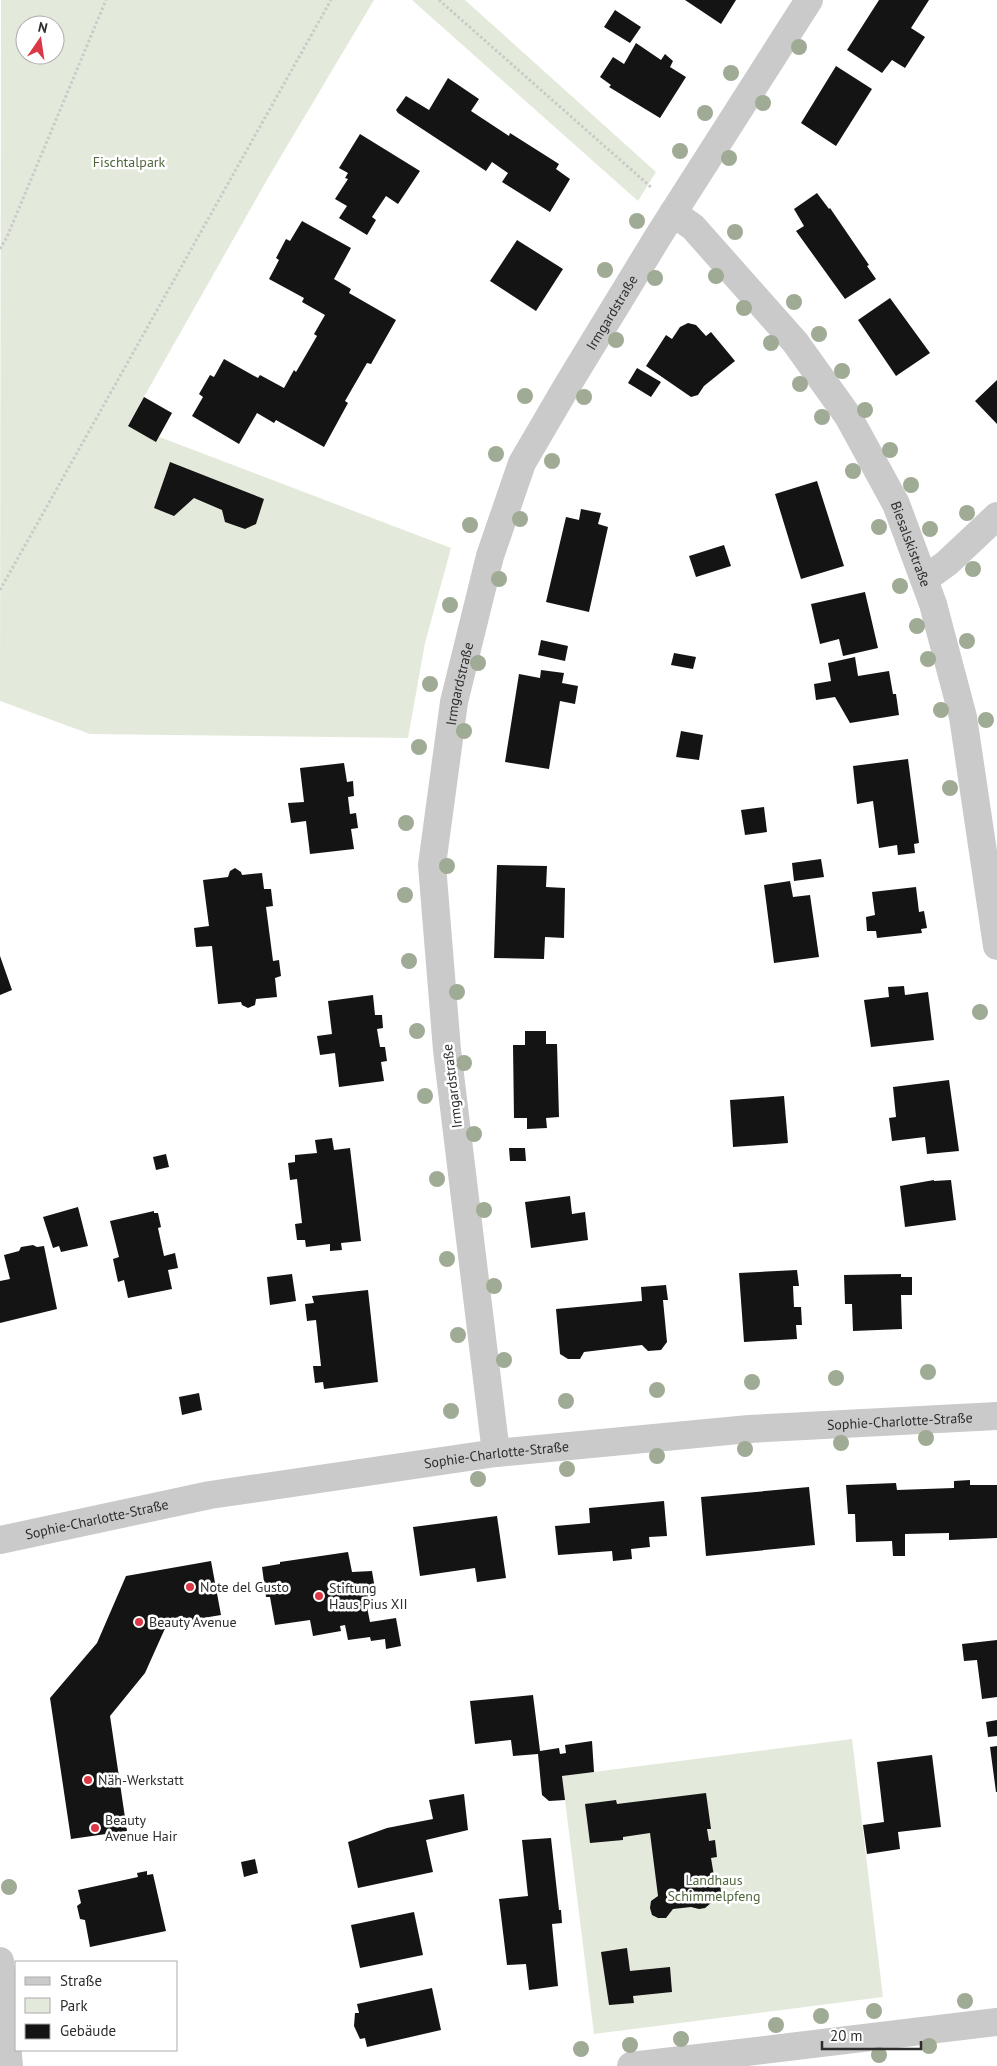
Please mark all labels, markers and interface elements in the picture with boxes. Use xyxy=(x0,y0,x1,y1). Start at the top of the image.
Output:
north arrow xyxy=(15,15,65,65)
text: N xyxy=(36,18,49,37)
park label: Fischtalpark xyxy=(93,153,166,171)
street label: Irmgardstraße xyxy=(582,272,642,353)
street label: Biesalskistraße xyxy=(887,499,935,589)
street label: Irmgardstraße xyxy=(442,640,477,726)
street label: Irmgardstraße xyxy=(438,1043,466,1129)
street label: Sophie-Charlotte-Straße xyxy=(826,1408,973,1434)
street label: Sophie-Charlotte-Straße xyxy=(423,1437,570,1472)
street label: Sophie-Charlotte-Straße xyxy=(24,1495,170,1543)
place label: Note del Gusto xyxy=(200,1578,289,1596)
place label: Stiftung Haus Pius XII xyxy=(329,1579,408,1613)
marker: Note del Gusto xyxy=(184,1581,196,1593)
marker: Stiftung Haus Pius XII xyxy=(313,1590,325,1602)
place label: Beauty Avenue xyxy=(149,1613,237,1631)
marker: Beauty Avenue xyxy=(133,1616,145,1628)
place label: Näh-Werkstatt xyxy=(98,1771,184,1789)
marker: Näh-Werkstatt xyxy=(82,1774,94,1786)
place label: Beauty Avenue Hair xyxy=(105,1811,178,1845)
marker: Beauty Avenue Hair xyxy=(89,1822,101,1834)
park label: Landhaus Schimmelpfeng xyxy=(667,1871,761,1905)
legend xyxy=(15,1961,178,2051)
text: Straße xyxy=(60,1971,102,1990)
text: Park xyxy=(60,1996,88,2015)
scale bar xyxy=(822,2018,921,2050)
text: Gebäude xyxy=(60,2021,116,2040)
text: 20 m xyxy=(830,2026,863,2045)

